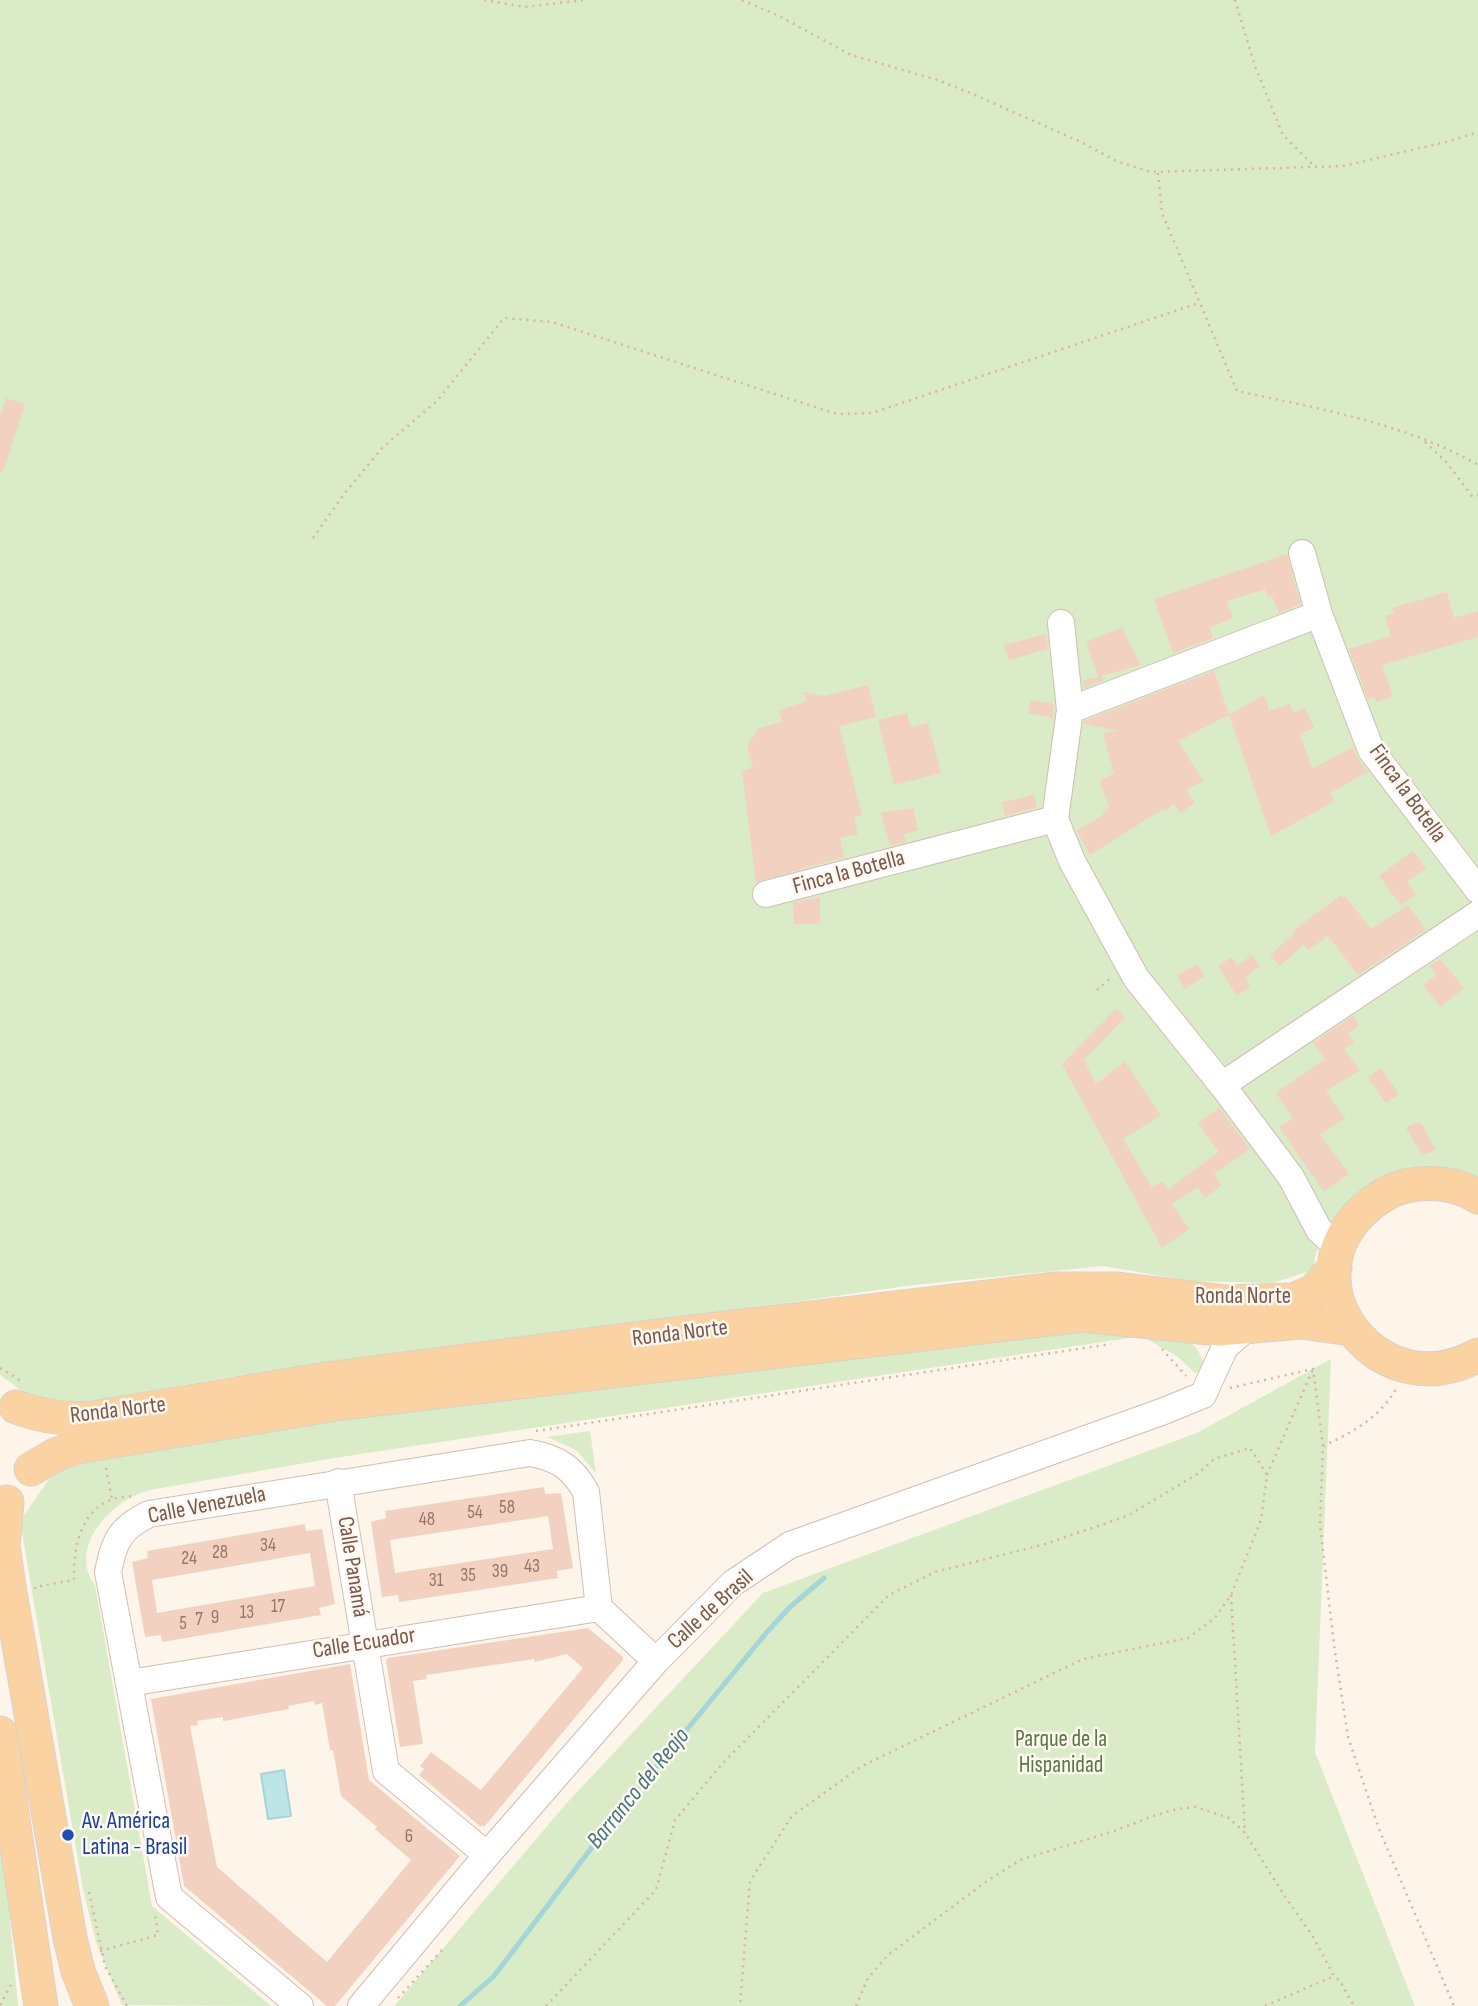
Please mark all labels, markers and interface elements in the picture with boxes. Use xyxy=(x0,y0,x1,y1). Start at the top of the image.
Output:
street label: Finca la Botella xyxy=(1362,740,1452,848)
street label: Finca la Botella xyxy=(790,845,908,901)
street label: Ronda Norte xyxy=(1195,1283,1291,1311)
street label: Ronda Norte xyxy=(631,1314,729,1354)
street label: Ronda Norte xyxy=(69,1391,167,1431)
street label: Calle Venezuela xyxy=(146,1481,268,1531)
house number: 58 xyxy=(499,1497,515,1519)
house number: 54 xyxy=(467,1502,483,1524)
house number: 48 xyxy=(419,1509,435,1531)
street label: Calle Panamá xyxy=(330,1515,374,1619)
house number: 34 xyxy=(260,1535,276,1557)
house number: 28 xyxy=(212,1542,228,1564)
house number: 24 xyxy=(181,1548,197,1570)
house number: 43 xyxy=(524,1556,540,1578)
house number: 39 xyxy=(492,1561,508,1583)
street label: Calle de Brasil xyxy=(662,1564,760,1656)
house number: 35 xyxy=(460,1565,476,1587)
house number: 31 xyxy=(429,1570,443,1592)
house number: 17 xyxy=(271,1596,285,1618)
house number: 13 xyxy=(240,1602,254,1624)
house number: 9 xyxy=(211,1607,219,1629)
house number: 7 xyxy=(195,1609,203,1631)
house number: 5 xyxy=(179,1613,187,1635)
street label: Calle Ecuador xyxy=(311,1622,417,1666)
water label: Barranco del Reajo xyxy=(582,1723,696,1855)
park label: Parque de la Hispanidad xyxy=(1015,1726,1107,1780)
place label: Av. América Latina - Brasil xyxy=(82,1808,187,1862)
house number: 6 xyxy=(405,1826,413,1848)
marker: Av. América Latina - Brasil xyxy=(60,1827,76,1843)

